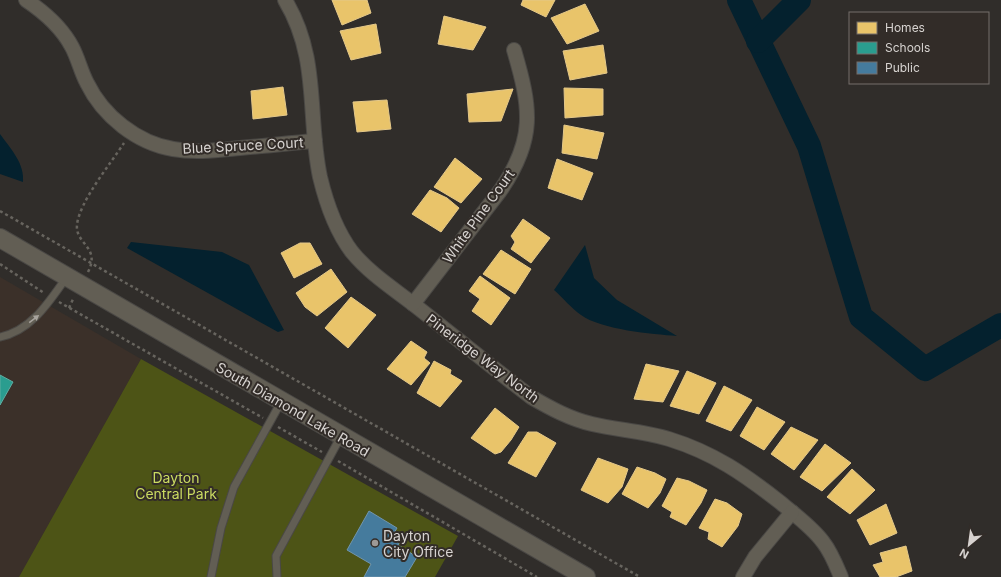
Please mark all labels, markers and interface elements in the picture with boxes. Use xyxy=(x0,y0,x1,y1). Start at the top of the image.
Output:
legend xyxy=(849,12,989,84)
text: Homes xyxy=(885,20,925,35)
text: Schools xyxy=(885,40,930,55)
text: Public xyxy=(885,60,920,75)
street label: Blue Spruce Court xyxy=(182,133,304,157)
street label: White Pine Court xyxy=(438,165,518,266)
street label: Pineridge Way North xyxy=(423,310,543,406)
one-way arrow xyxy=(28,314,39,323)
street label: South Diamond Lake Road xyxy=(213,358,373,460)
park label: Dayton Central Park xyxy=(135,469,217,502)
north arrow xyxy=(949,525,989,565)
place label: Dayton City Office xyxy=(383,527,453,560)
marker: Dayton City Office xyxy=(370,538,380,548)
text: N xyxy=(957,546,971,562)

